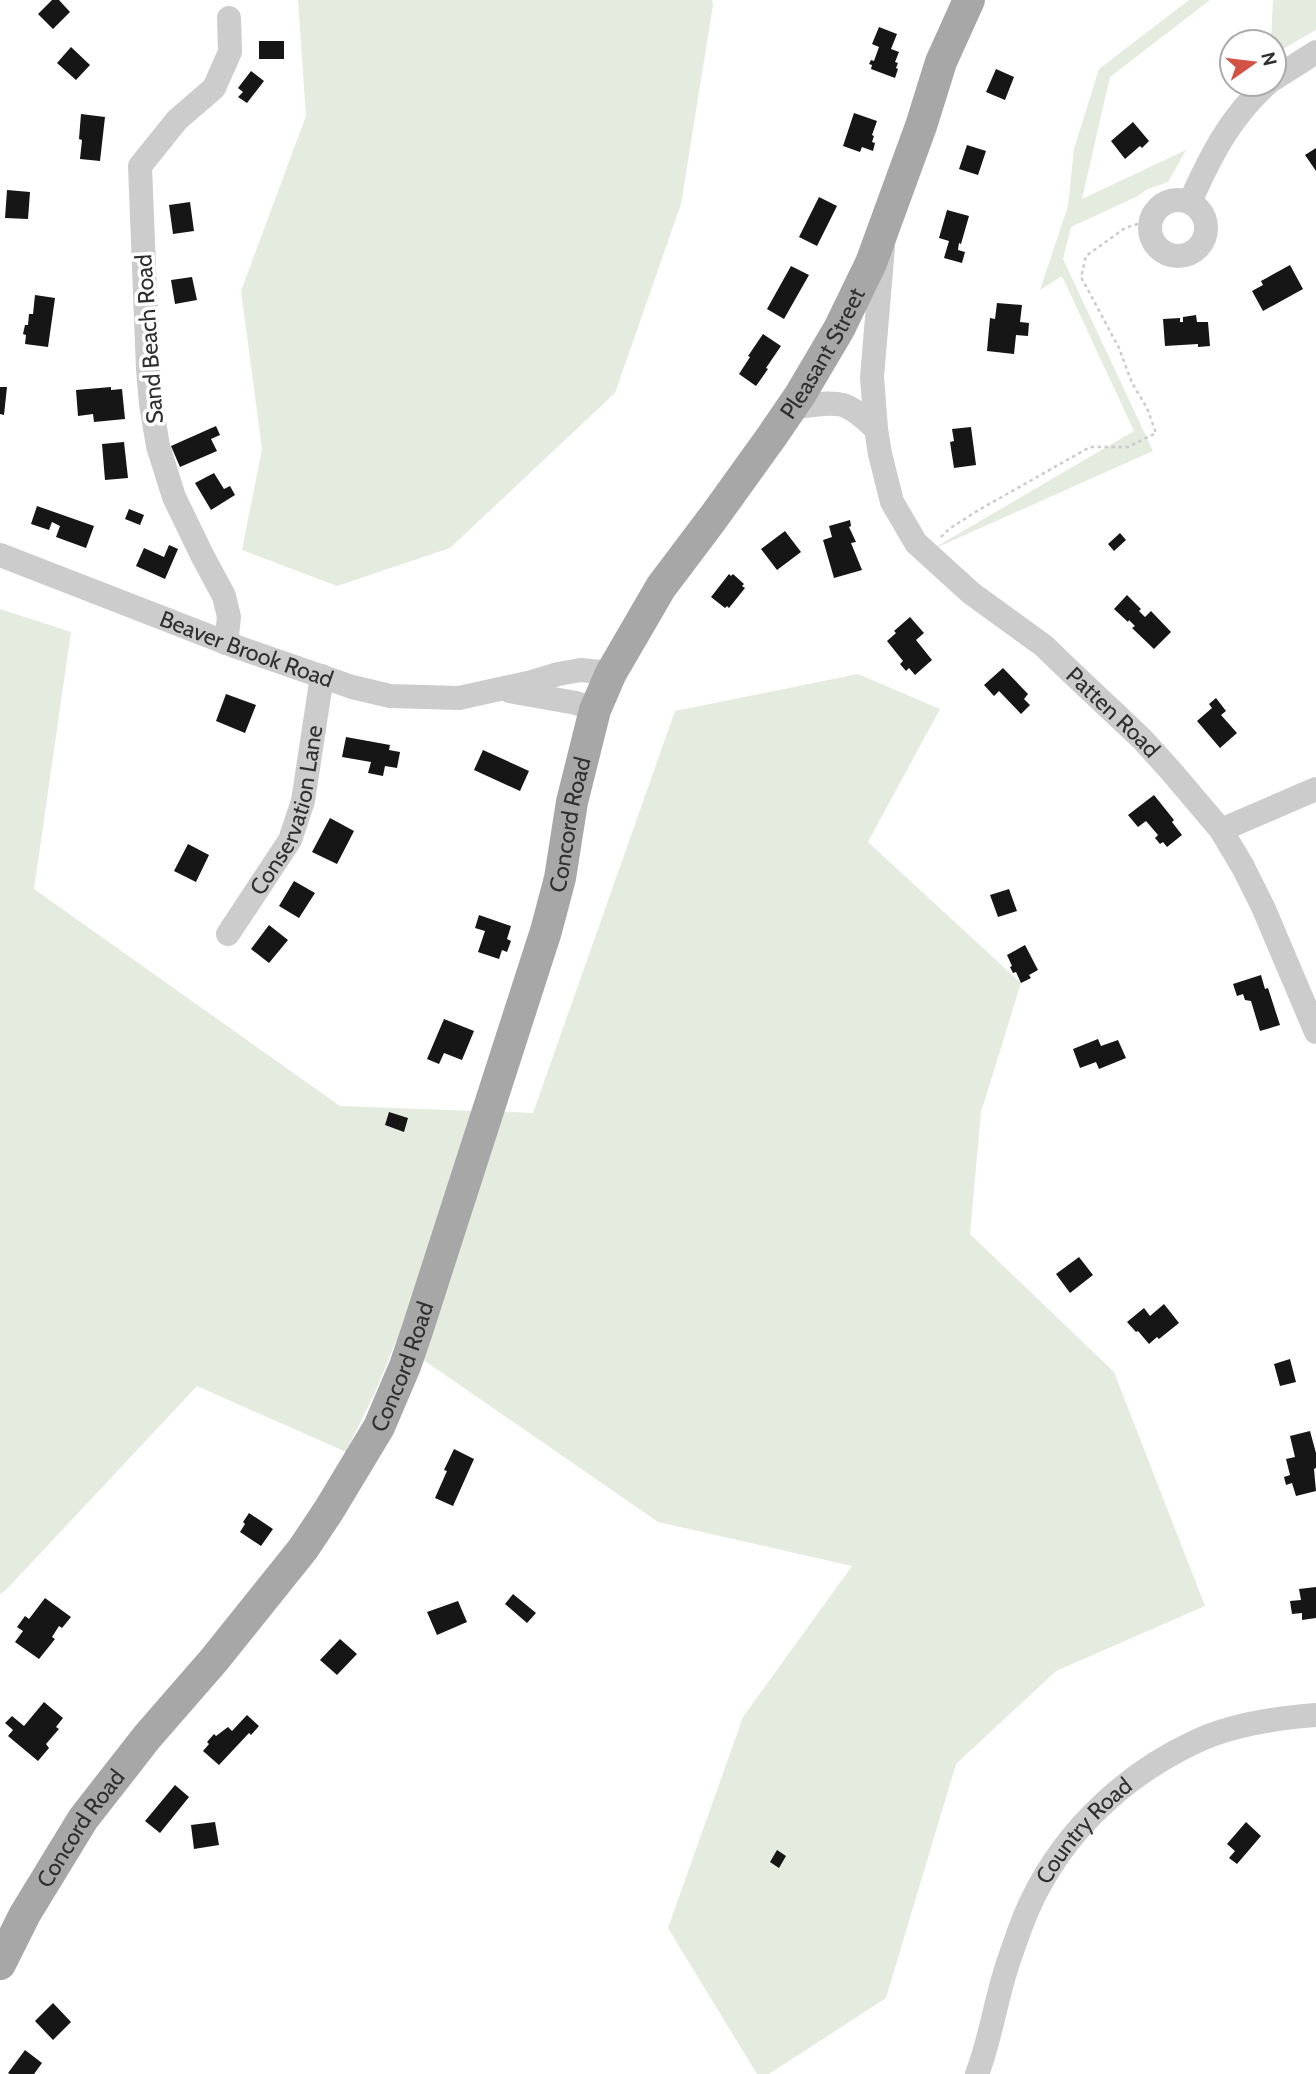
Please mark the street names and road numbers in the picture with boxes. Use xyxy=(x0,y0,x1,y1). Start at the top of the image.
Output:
street label: Sand Beach Road xyxy=(129,253,169,425)
street label: Pleasant Street xyxy=(774,283,871,424)
street label: Beaver Brook Road xyxy=(156,604,337,693)
street label: Patten Road xyxy=(1060,661,1166,763)
street label: Conservation Lane xyxy=(244,723,328,900)
street label: Concord Road xyxy=(543,754,597,895)
street label: Concord Road xyxy=(365,1298,440,1436)
street label: Concord Road xyxy=(31,1764,131,1893)
street label: Country Road xyxy=(1030,1771,1137,1889)

